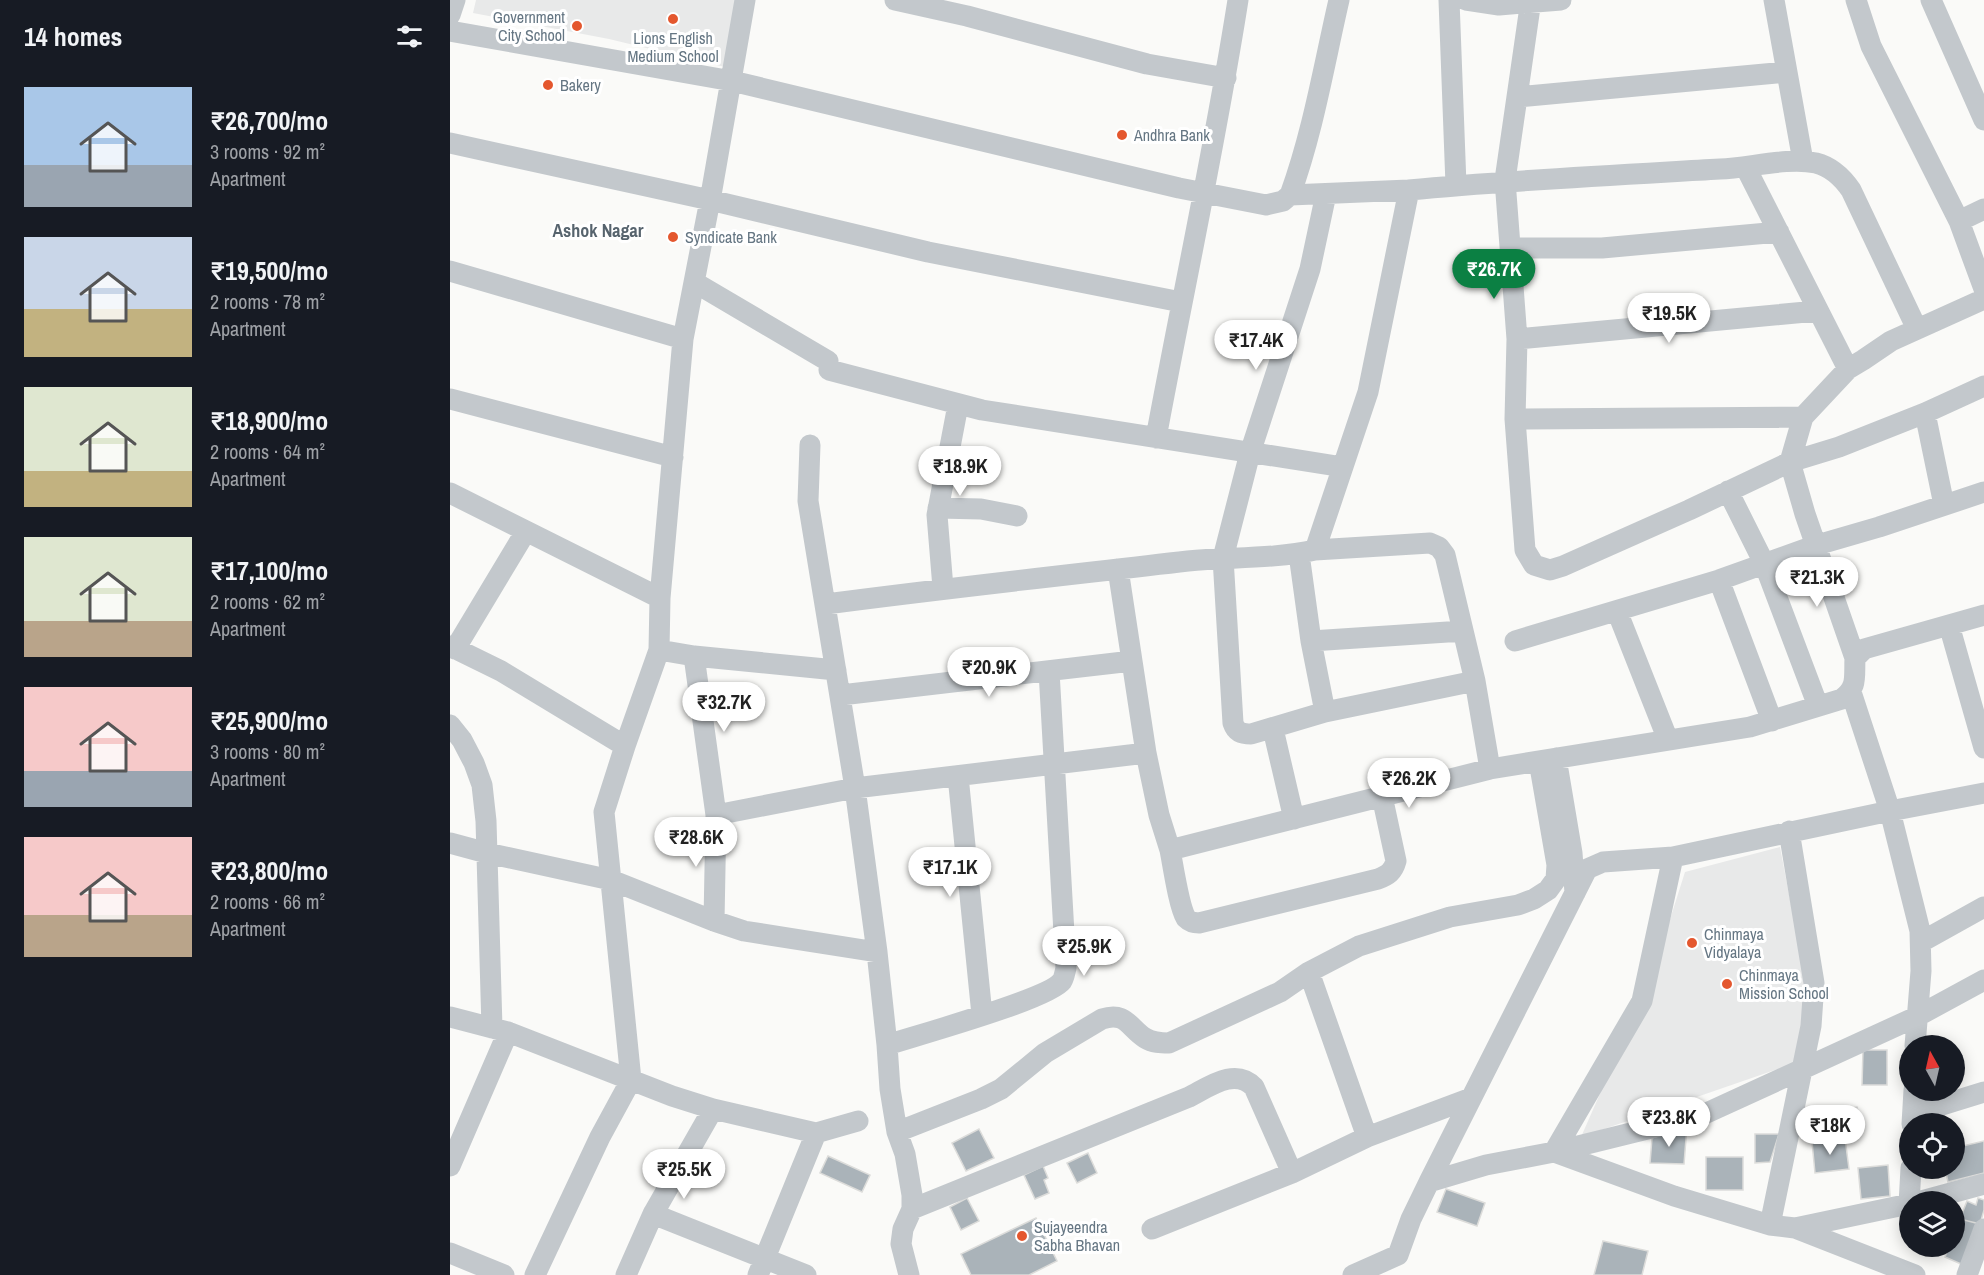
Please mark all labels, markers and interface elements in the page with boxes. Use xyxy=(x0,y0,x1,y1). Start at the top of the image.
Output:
place label: Government City School xyxy=(493,6,565,46)
marker: Lions English Medium School xyxy=(666,12,680,26)
text: 14 homes xyxy=(24,19,122,54)
marker: Government City School xyxy=(570,19,584,33)
icon: filters xyxy=(393,20,426,53)
place label: Lions English Medium School xyxy=(627,27,719,67)
place label: Bakery xyxy=(560,74,601,96)
marker: Bakery xyxy=(541,78,555,92)
text: ₹26,700/mo xyxy=(210,103,328,138)
icon: home xyxy=(72,111,144,183)
place label: Andhra Bank xyxy=(1133,124,1210,146)
marker: Andhra Bank xyxy=(1115,128,1129,142)
text: 3 rooms · 92 m² xyxy=(210,138,325,165)
text: Apartment xyxy=(210,165,286,192)
district label: Ashok Nagar xyxy=(552,218,644,243)
place label: Syndicate Bank xyxy=(685,226,777,248)
marker: Syndicate Bank xyxy=(666,230,680,244)
pin: ₹26.7K xyxy=(1445,249,1543,300)
text: ₹19,500/mo xyxy=(210,253,328,288)
text: ₹26.7K xyxy=(1466,255,1522,282)
icon: home xyxy=(72,261,144,333)
text: 2 rooms · 78 m² xyxy=(210,288,325,315)
pin: ₹19.5K xyxy=(1620,293,1718,344)
text: ₹19.5K xyxy=(1641,299,1697,326)
text: Apartment xyxy=(210,315,286,342)
pin: ₹17.4K xyxy=(1207,320,1305,371)
text: ₹17.4K xyxy=(1228,326,1284,353)
text: ₹18,900/mo xyxy=(210,403,328,438)
icon: home xyxy=(72,411,144,483)
text: 2 rooms · 64 m² xyxy=(210,438,325,465)
pin: ₹18.9K xyxy=(911,446,1009,497)
text: ₹18.9K xyxy=(932,452,988,479)
text: Apartment xyxy=(210,465,286,492)
text: ₹17,100/mo xyxy=(210,553,328,588)
pin: ₹21.3K xyxy=(1768,557,1866,608)
icon: home xyxy=(72,561,144,633)
text: ₹21.3K xyxy=(1789,563,1845,590)
text: 2 rooms · 62 m² xyxy=(210,588,325,615)
text: Apartment xyxy=(210,615,286,642)
pin: ₹20.9K xyxy=(940,647,1038,698)
text: ₹20.9K xyxy=(961,653,1017,680)
pin: ₹32.7K xyxy=(675,682,773,733)
text: ₹32.7K xyxy=(696,688,752,715)
text: ₹25,900/mo xyxy=(210,703,328,738)
icon: home xyxy=(72,711,144,783)
text: 3 rooms · 80 m² xyxy=(210,738,325,765)
pin: ₹26.2K xyxy=(1360,758,1458,809)
text: ₹26.2K xyxy=(1381,764,1437,791)
text: Apartment xyxy=(210,765,286,792)
pin: ₹28.6K xyxy=(647,817,745,868)
text: ₹28.6K xyxy=(668,823,724,850)
pin: ₹17.1K xyxy=(901,847,999,898)
text: ₹23,800/mo xyxy=(210,853,328,888)
text: ₹17.1K xyxy=(922,853,978,880)
icon: home xyxy=(72,861,144,933)
text: 2 rooms · 66 m² xyxy=(210,888,325,915)
text: Apartment xyxy=(210,915,286,942)
place label: Chinmaya Vidyalaya xyxy=(1704,923,1764,963)
pin: ₹25.9K xyxy=(1035,926,1133,977)
text: ₹25.9K xyxy=(1056,932,1112,959)
marker: Chinmaya Vidyalaya xyxy=(1685,936,1699,950)
place label: Chinmaya Mission School xyxy=(1739,964,1829,1004)
marker: Chinmaya Mission School xyxy=(1720,977,1734,991)
north arrow xyxy=(1899,1035,1965,1101)
map controls xyxy=(1899,1035,1965,1257)
pin: ₹23.8K xyxy=(1620,1097,1718,1148)
text: ₹23.8K xyxy=(1641,1103,1697,1130)
pin: ₹18K xyxy=(1794,1105,1866,1156)
text: ₹18K xyxy=(1809,1111,1851,1138)
button: locate xyxy=(1899,1113,1965,1179)
pin: ₹25.5K xyxy=(635,1149,733,1200)
text: ₹25.5K xyxy=(656,1155,712,1182)
button: layers xyxy=(1899,1191,1965,1257)
place label: Sujayeendra Sabha Bhavan xyxy=(1034,1216,1120,1256)
marker: Sujayeendra Sabha Bhavan xyxy=(1015,1229,1029,1243)

